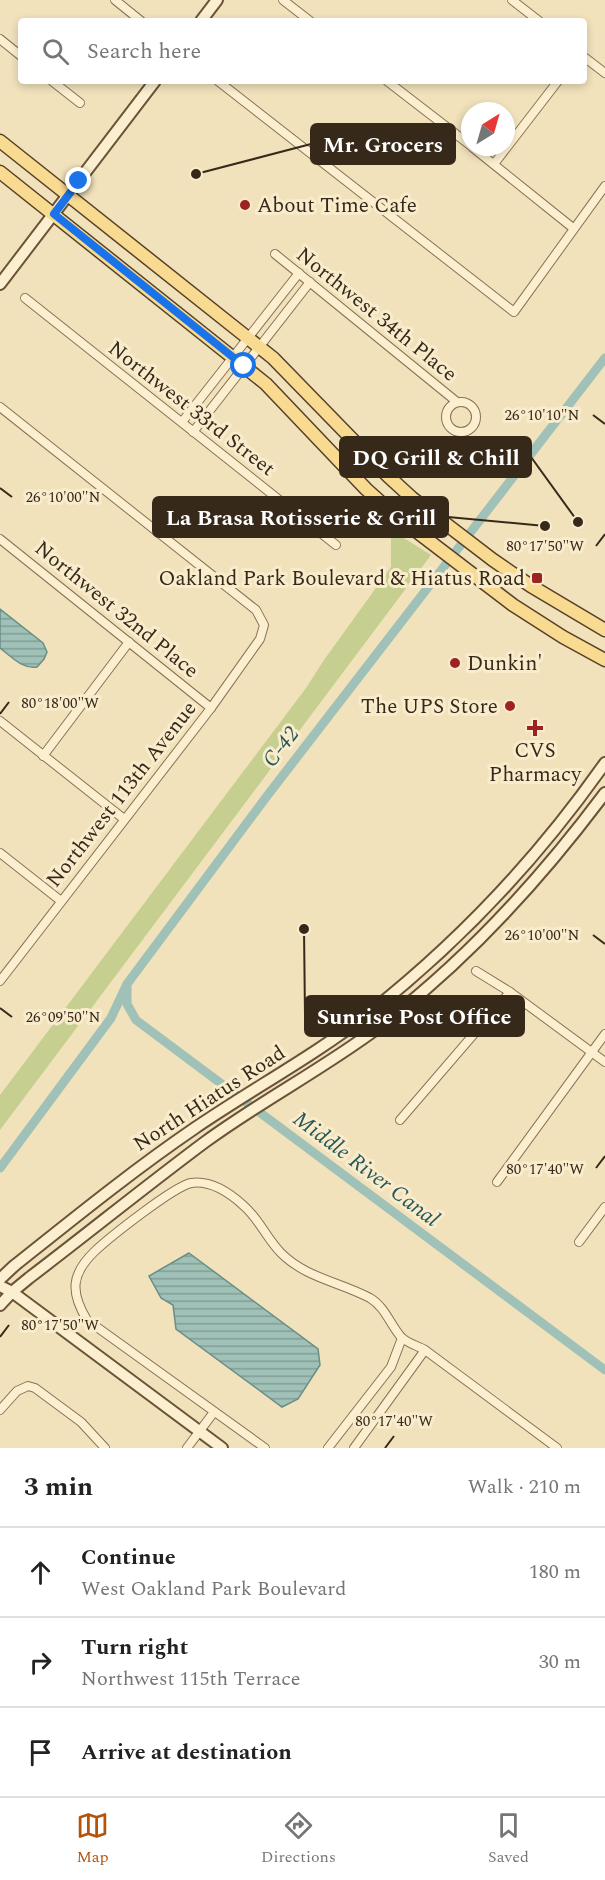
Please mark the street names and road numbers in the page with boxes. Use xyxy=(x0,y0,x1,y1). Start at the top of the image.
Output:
street label: Northwest 34th Place xyxy=(289,240,464,390)
street label: Northwest 33rd Street xyxy=(101,333,282,484)
street label: Northwest 32nd Place xyxy=(27,533,206,686)
street label: Northwest 113th Avenue xyxy=(39,694,205,895)
street label: North Hiatus Road xyxy=(127,1037,292,1160)

